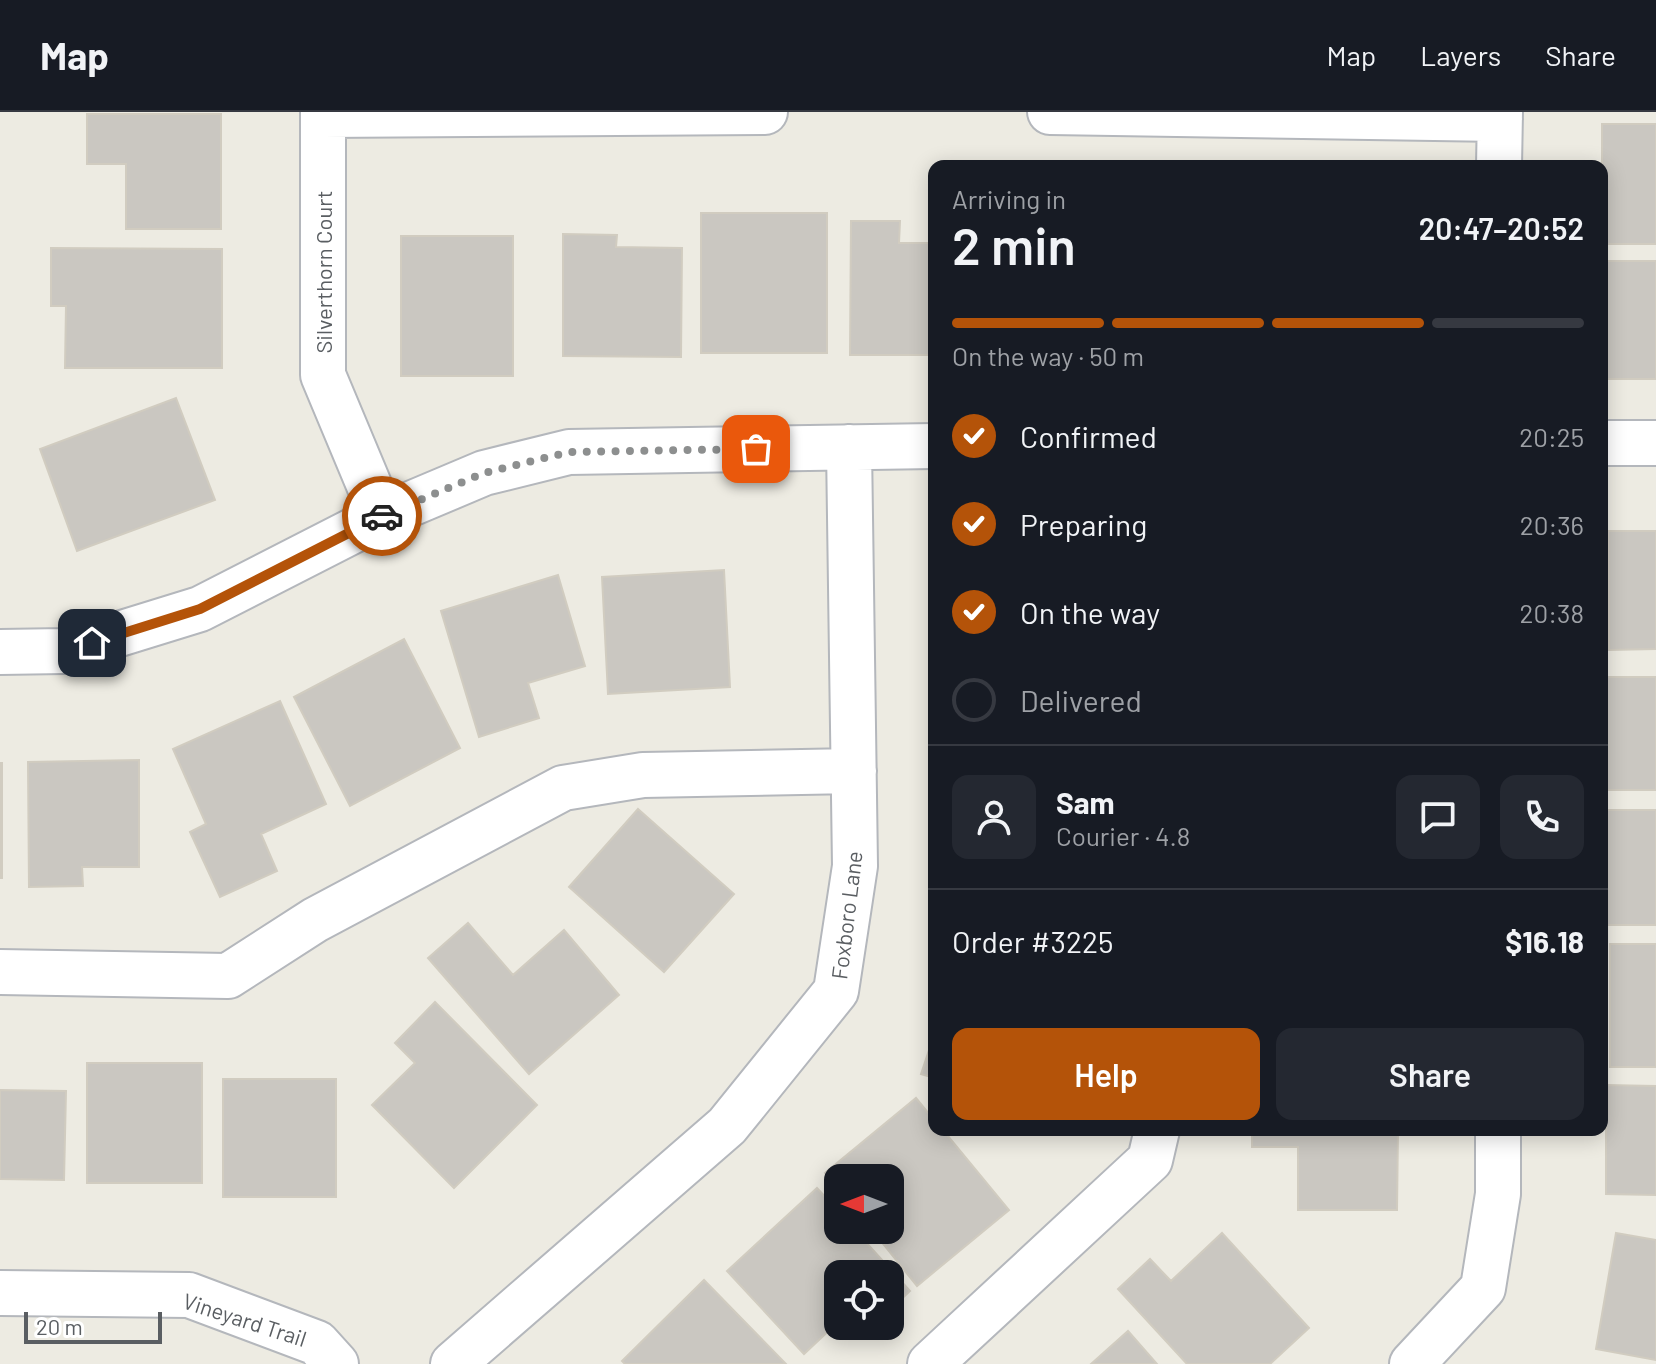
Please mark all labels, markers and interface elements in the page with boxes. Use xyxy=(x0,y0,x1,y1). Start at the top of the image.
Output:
text: Map xyxy=(40,32,109,78)
text: Map xyxy=(1326,38,1376,72)
text: Layers xyxy=(1420,38,1501,72)
text: Share xyxy=(1545,38,1616,72)
text: Arriving in xyxy=(952,183,1066,214)
street label: Silverthorn Court xyxy=(310,190,336,354)
text: 20:47–20:52 xyxy=(1419,210,1584,246)
text: 2 min xyxy=(952,213,1076,275)
text: On the way · 50 m xyxy=(952,340,1144,371)
icon: check xyxy=(952,414,996,458)
pin xyxy=(722,415,790,483)
text: Confirmed xyxy=(1020,418,1157,454)
text: 20:25 xyxy=(1519,421,1584,452)
icon: bag xyxy=(734,427,778,471)
courier xyxy=(342,476,422,556)
icon: car xyxy=(360,494,404,538)
icon: check xyxy=(952,502,996,546)
text: Preparing xyxy=(1020,506,1147,542)
text: 20:36 xyxy=(1520,509,1584,540)
icon: check xyxy=(952,590,996,634)
text: On the way xyxy=(1020,594,1160,630)
text: 20:38 xyxy=(1520,597,1584,628)
pin xyxy=(58,609,126,677)
icon: home xyxy=(70,621,114,665)
text: Delivered xyxy=(1020,682,1142,718)
button: person xyxy=(952,775,1036,859)
button: chat xyxy=(1396,775,1480,859)
button: phone xyxy=(1500,775,1584,859)
text: Sam xyxy=(1056,784,1115,820)
text: Courier · 4.8 xyxy=(1056,820,1190,851)
street label: Foxboro Lane xyxy=(825,849,867,981)
text: Order #3225 xyxy=(952,923,1114,959)
text: $16.18 xyxy=(1505,923,1584,959)
button: Help xyxy=(952,1028,1260,1120)
button: Share xyxy=(1276,1028,1584,1120)
north arrow xyxy=(824,1164,904,1244)
map controls xyxy=(824,1164,904,1340)
button: locate xyxy=(824,1260,904,1340)
street label: Vineyard Trail xyxy=(180,1287,310,1351)
scale bar xyxy=(24,1308,162,1344)
text: 20 m xyxy=(36,1313,83,1339)

